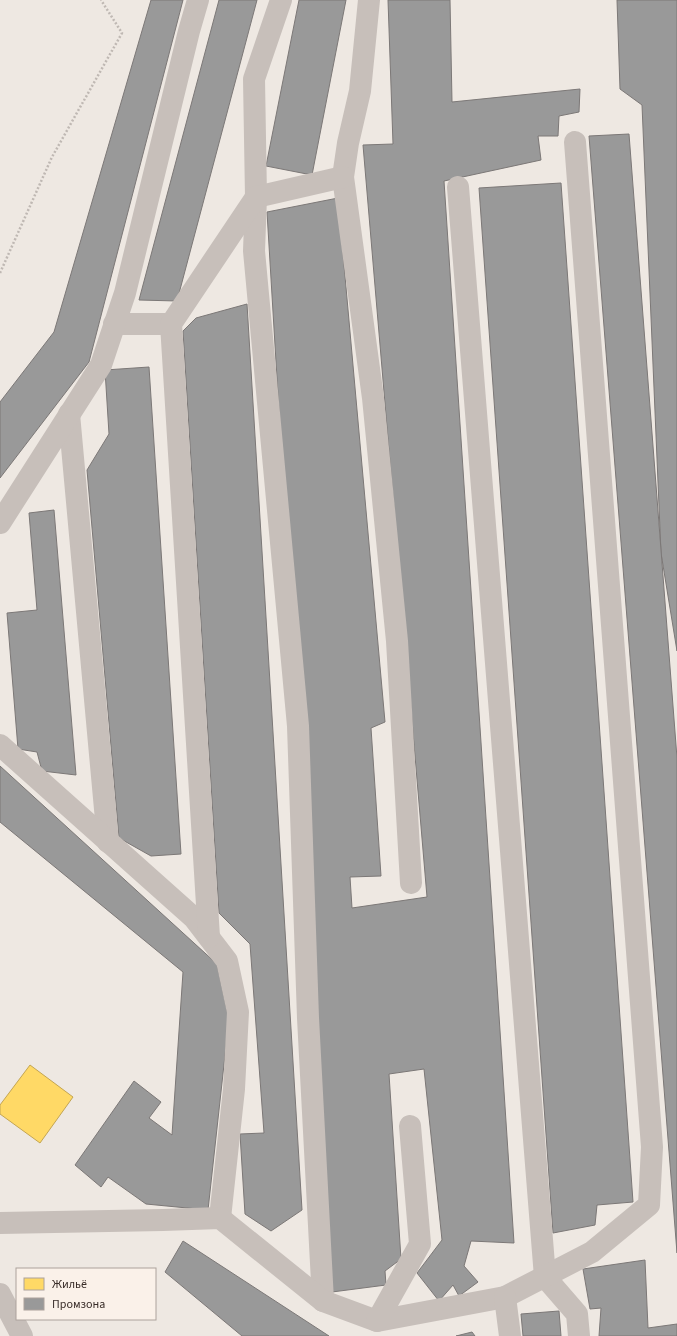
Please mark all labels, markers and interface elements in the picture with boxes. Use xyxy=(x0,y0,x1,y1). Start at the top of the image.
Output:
legend xyxy=(16,1268,156,1320)
text: Жильё xyxy=(52,1276,87,1293)
text: Промзона xyxy=(52,1296,105,1313)

